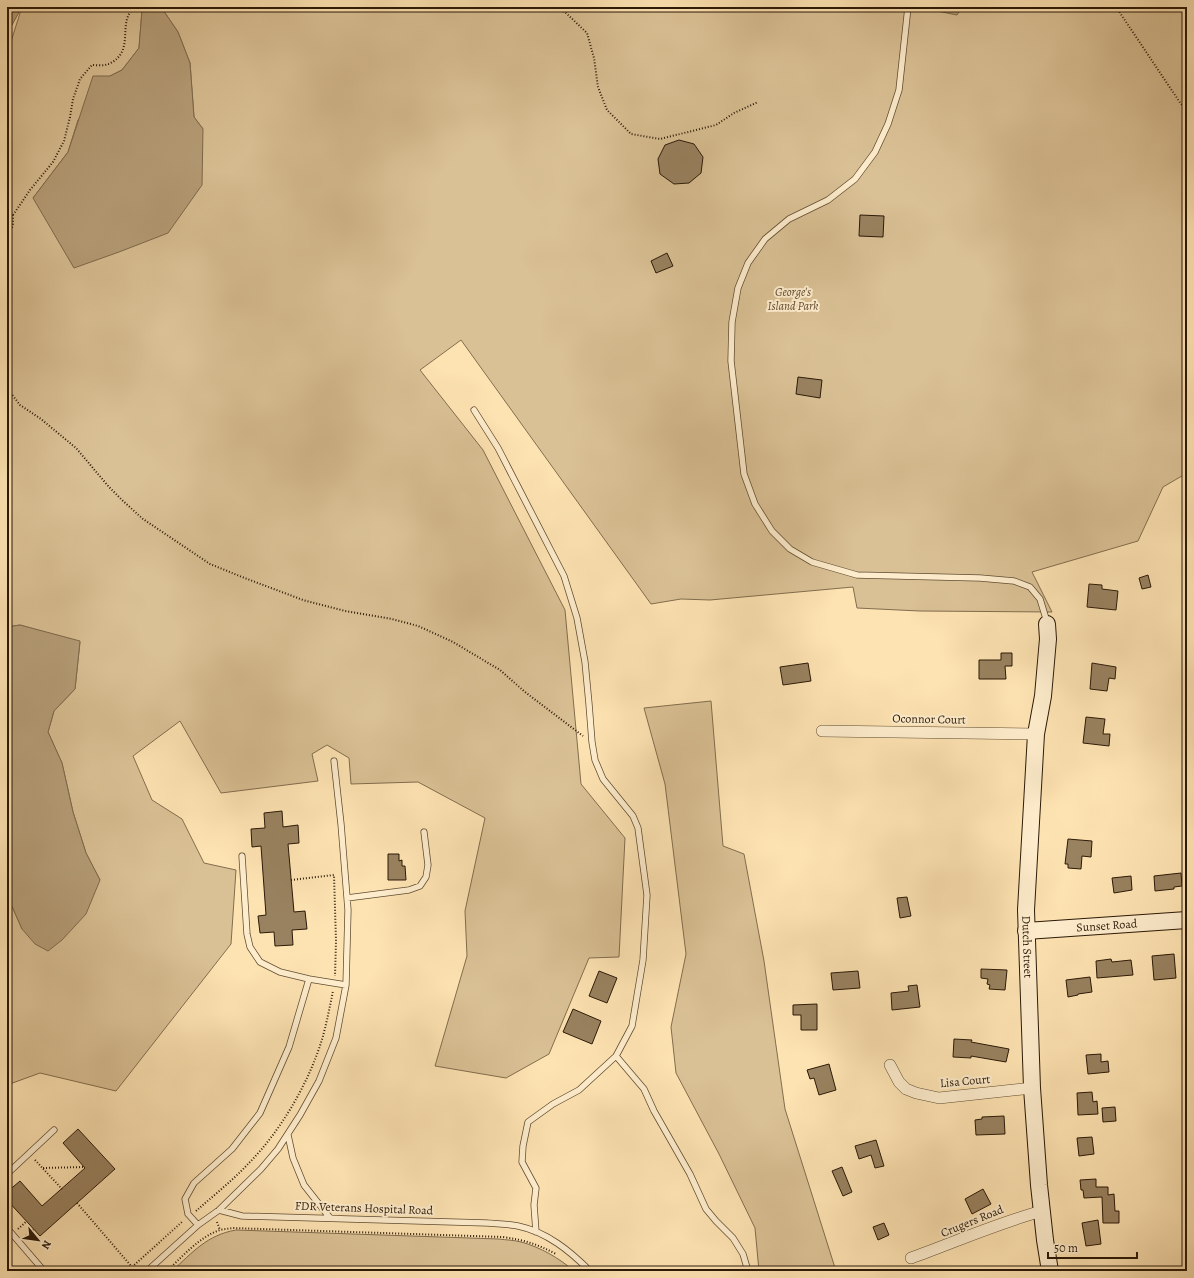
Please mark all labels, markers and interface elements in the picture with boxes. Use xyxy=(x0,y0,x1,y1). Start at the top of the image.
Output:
park label: George's Island Park xyxy=(768,284,819,314)
street label: Oconnor Court xyxy=(892,710,966,728)
street label: Dutch Street xyxy=(1018,915,1036,978)
street label: Sunset Road xyxy=(1076,915,1138,936)
street label: Lisa Court xyxy=(939,1071,991,1091)
street label: FDR Veterans Hospital Road xyxy=(295,1198,434,1218)
street label: Crugers Road xyxy=(938,1201,1006,1241)
north arrow xyxy=(18,1220,58,1260)
scale bar xyxy=(1048,1234,1137,1260)
text: N xyxy=(38,1237,55,1252)
text: 50 m xyxy=(1054,1240,1078,1256)

